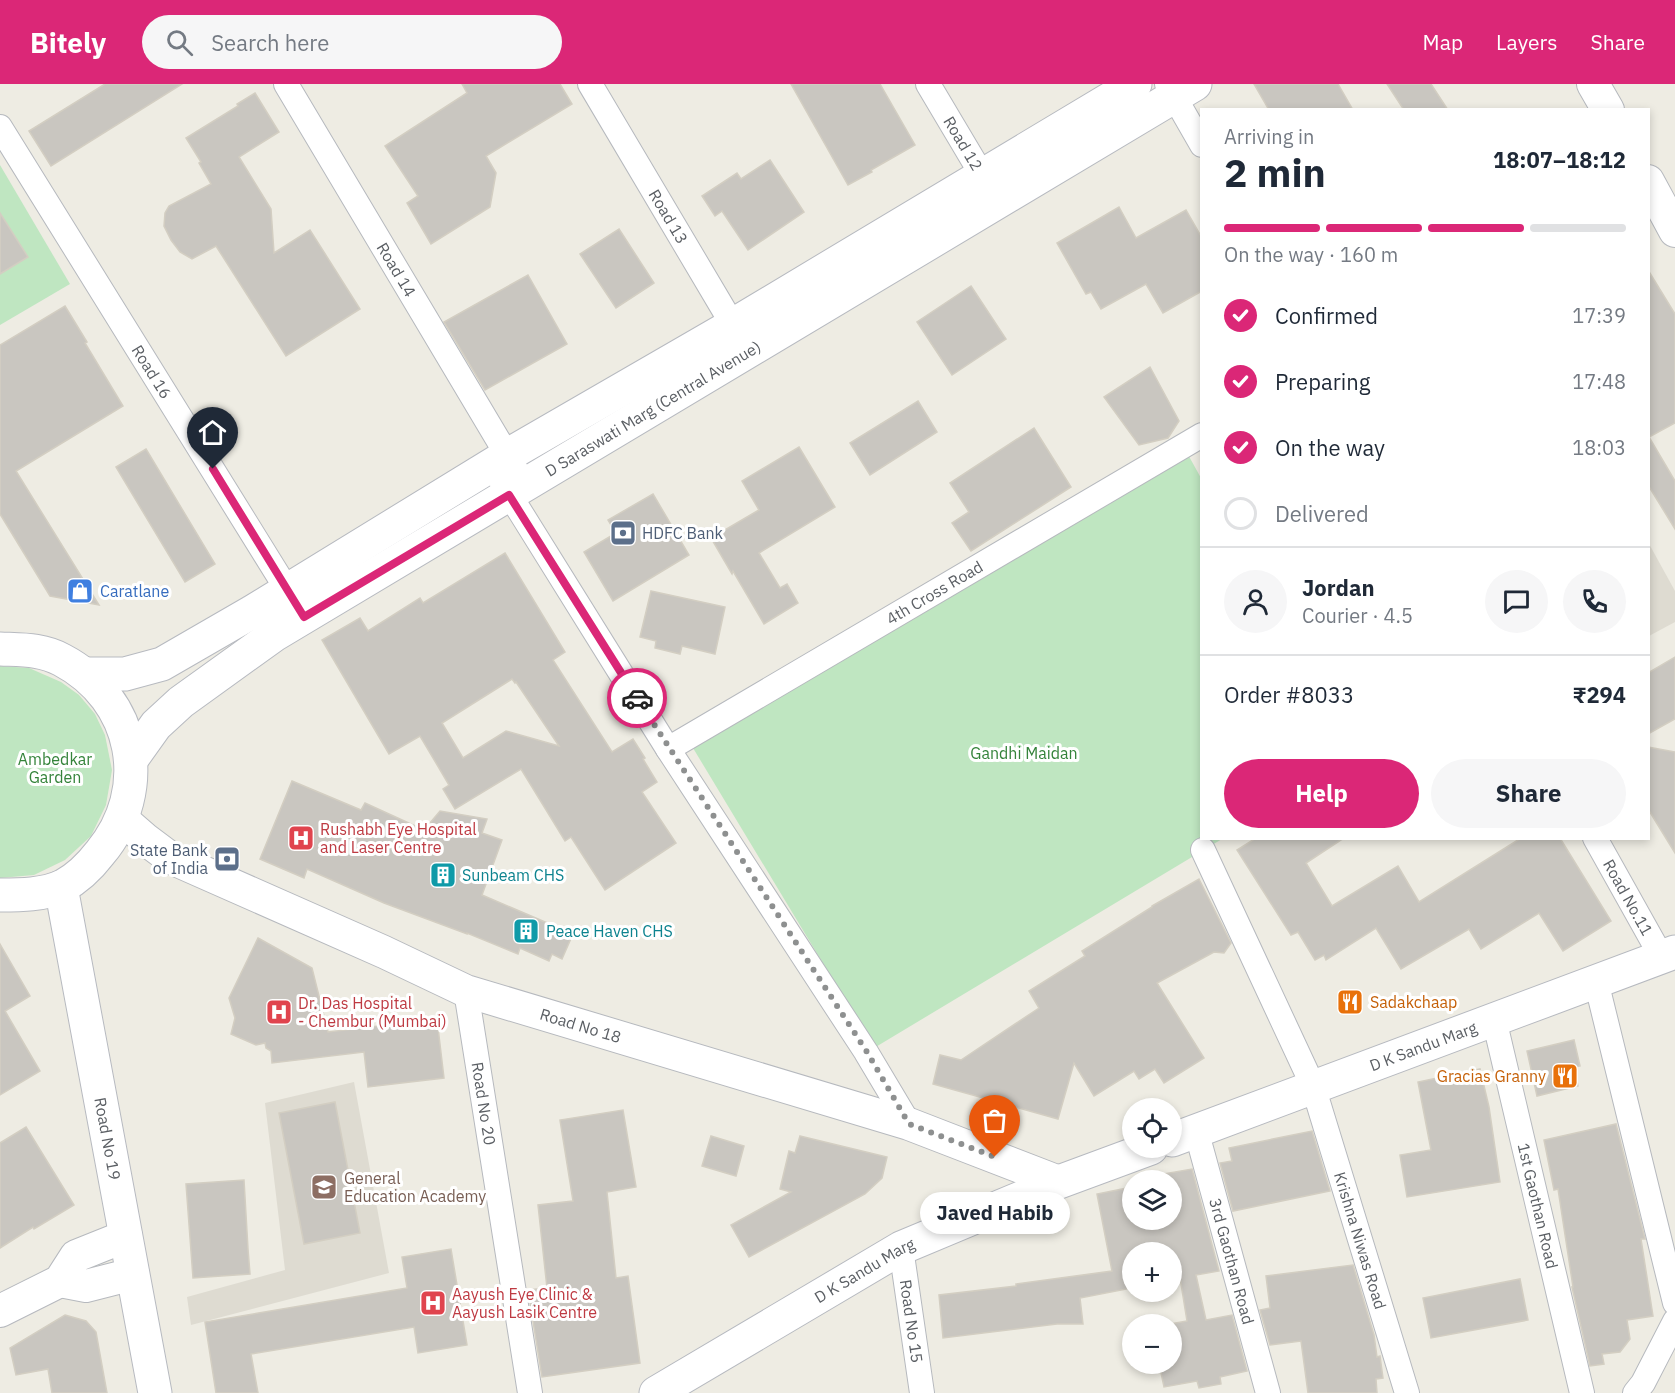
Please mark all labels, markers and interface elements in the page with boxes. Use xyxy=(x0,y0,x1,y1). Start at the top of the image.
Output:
search box xyxy=(142,15,562,69)
text: Bitely xyxy=(30,24,106,61)
icon: search xyxy=(163,26,196,59)
text: Search here xyxy=(211,28,329,57)
text: Map xyxy=(1423,28,1463,56)
text: Layers xyxy=(1496,28,1558,56)
text: Share xyxy=(1591,28,1645,56)
street label: Road 12 xyxy=(939,112,987,174)
text: Arriving in xyxy=(1224,123,1314,150)
text: 18:07–18:12 xyxy=(1493,145,1626,174)
text: 2 min xyxy=(1224,147,1326,198)
street label: Road 13 xyxy=(645,186,692,247)
street label: Road 14 xyxy=(373,239,420,300)
text: On the way · 160 m xyxy=(1224,241,1398,268)
icon: check xyxy=(1224,299,1257,332)
text: Confirmed xyxy=(1275,301,1378,330)
text: 17:39 xyxy=(1572,302,1626,329)
street label: D Saraswati Marg (Central Avenue) xyxy=(541,336,764,481)
street label: Road 16 xyxy=(128,341,176,402)
icon: check xyxy=(1224,365,1257,398)
text: Preparing xyxy=(1275,367,1370,396)
text: 17:48 xyxy=(1572,368,1626,395)
pin xyxy=(187,407,238,469)
icon: home xyxy=(196,416,229,449)
icon: check xyxy=(1224,431,1257,464)
text: On the way xyxy=(1275,433,1385,462)
text: 18:03 xyxy=(1572,434,1626,461)
text: Delivered xyxy=(1275,499,1369,528)
bank icon: HDFC Bank xyxy=(608,518,638,548)
place label: HDFC Bank xyxy=(642,523,724,543)
street label: 4th Cross Road xyxy=(882,556,986,629)
button: person xyxy=(1224,570,1287,633)
button: chat xyxy=(1485,570,1548,633)
button: phone xyxy=(1563,570,1626,633)
text: Jordan xyxy=(1302,573,1375,602)
shop icon: Caratlane xyxy=(65,576,95,606)
place label: Caratlane xyxy=(100,581,169,601)
text: Courier · 4.5 xyxy=(1302,602,1413,629)
courier xyxy=(607,668,667,728)
text: Order #8033 xyxy=(1224,680,1354,709)
text: ₹294 xyxy=(1573,680,1626,709)
icon: car xyxy=(621,682,654,715)
park label: Gandhi Maidan xyxy=(970,743,1078,763)
park label: Ambedkar Garden xyxy=(18,749,92,787)
button: Help xyxy=(1224,759,1419,828)
button: Share xyxy=(1431,759,1626,828)
place label: Rushabh Eye Hospital and Laser Centre xyxy=(320,819,477,857)
hospital icon: Rushabh Eye Hospital and Laser Centre xyxy=(286,823,316,853)
place label: State Bank of India xyxy=(130,840,209,878)
bank icon: State Bank of India xyxy=(212,844,242,874)
street label: Road No.11 xyxy=(1599,856,1657,939)
building icon: Sunbeam CHS xyxy=(428,860,458,890)
place label: Sunbeam CHS xyxy=(462,865,564,885)
building icon: Peace Haven CHS xyxy=(511,916,541,946)
place label: Peace Haven CHS xyxy=(546,921,673,941)
restaurant icon: Sadakchaap xyxy=(1335,987,1365,1017)
place label: Sadakchaap xyxy=(1370,992,1457,1012)
place label: Dr. Das Hospital - Chembur (Mumbai) xyxy=(298,993,447,1031)
hospital icon: Dr. Das Hospital - Chembur (Mumbai) xyxy=(264,997,294,1027)
street label: Road No 18 xyxy=(538,1004,624,1047)
street label: D K Sandu Marg xyxy=(1367,1017,1480,1075)
street label: Road No 20 xyxy=(467,1061,500,1147)
restaurant icon: Gracias Granny xyxy=(1550,1061,1580,1091)
place label: Gracias Granny xyxy=(1437,1066,1546,1086)
pin xyxy=(969,1095,1020,1157)
street label: Road No 19 xyxy=(90,1096,125,1182)
map controls xyxy=(1122,1098,1182,1374)
button: locate xyxy=(1122,1098,1182,1158)
icon: bag xyxy=(978,1104,1011,1137)
street label: 1st Gaothan Road xyxy=(1514,1141,1562,1271)
place label: General Education Academy xyxy=(344,1168,486,1206)
street label: Krishna Niwas Road xyxy=(1330,1169,1391,1312)
button: layers xyxy=(1122,1170,1182,1230)
school or university icon: General Education Academy xyxy=(309,1172,339,1202)
callout: Javed Habib xyxy=(920,1193,1070,1235)
street label: 3rd Gaothan Road xyxy=(1205,1196,1259,1327)
text: Javed Habib xyxy=(937,1199,1053,1226)
street label: D K Sandu Marg xyxy=(811,1233,918,1307)
button: + xyxy=(1122,1242,1182,1302)
street label: Road No 15 xyxy=(896,1278,928,1364)
place label: Aayush Eye Clinic & Aayush Lasik Centre xyxy=(452,1284,597,1322)
hospital icon: Aayush Eye Clinic & Aayush Lasik Centre xyxy=(418,1288,448,1318)
button: − xyxy=(1122,1314,1182,1374)

